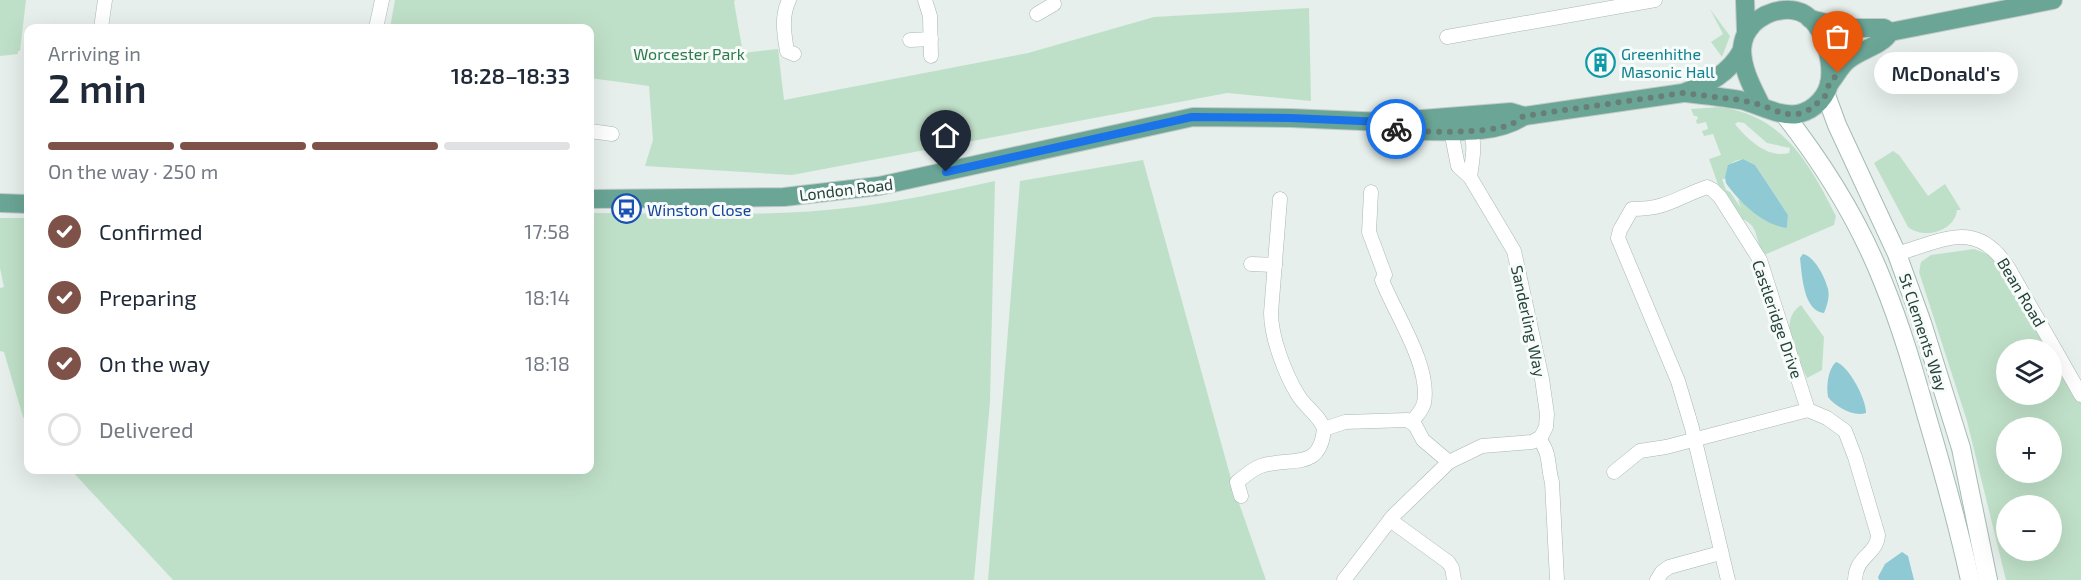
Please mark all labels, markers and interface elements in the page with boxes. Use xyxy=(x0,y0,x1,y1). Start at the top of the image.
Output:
pin xyxy=(1812,11,1863,73)
icon: bag xyxy=(1821,20,1854,53)
text: Arriving in xyxy=(48,41,141,65)
park label: Worcester Park xyxy=(633,44,745,63)
place label: Greenhithe Masonic Hall xyxy=(1621,44,1715,81)
building icon: Greenhithe Masonic Hall xyxy=(1584,46,1616,78)
callout: McDonald's xyxy=(1874,52,2018,94)
text: McDonald's xyxy=(1892,61,2000,85)
text: 18:28–18:33 xyxy=(451,62,570,88)
text: 2 min xyxy=(48,64,147,111)
courier xyxy=(1366,99,1426,159)
pin xyxy=(920,110,971,172)
icon: bike xyxy=(1380,113,1413,146)
icon: home xyxy=(929,119,962,152)
text: On the way · 250 m xyxy=(48,159,218,183)
street label: London Road xyxy=(798,174,894,204)
bus stop icon: Winston Close xyxy=(610,193,642,225)
place label: Winston Close xyxy=(647,200,751,219)
icon: check xyxy=(48,215,81,248)
text: Confirmed xyxy=(99,218,203,244)
text: 17:58 xyxy=(524,219,570,243)
street label: Bean Road xyxy=(1994,254,2050,330)
street label: Castleridge Drive xyxy=(1749,257,1807,381)
street label: Sanderling Way xyxy=(1508,263,1550,379)
street label: St Clements Way xyxy=(1896,271,1952,394)
icon: check xyxy=(48,281,81,314)
text: Preparing xyxy=(99,284,197,310)
text: 18:14 xyxy=(525,285,570,309)
map controls xyxy=(1996,339,2062,561)
button: layers xyxy=(1996,339,2062,405)
icon: check xyxy=(48,347,81,380)
text: On the way xyxy=(99,350,210,376)
text: 18:18 xyxy=(525,351,570,375)
text: Delivered xyxy=(99,416,194,442)
button: + xyxy=(1996,417,2062,483)
button: − xyxy=(1996,495,2062,561)

